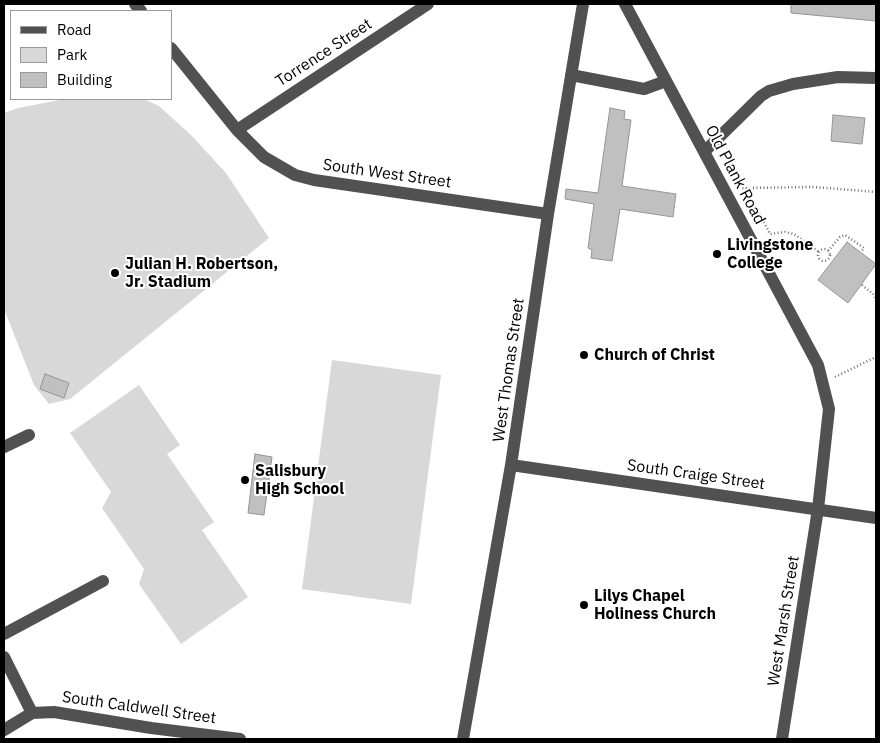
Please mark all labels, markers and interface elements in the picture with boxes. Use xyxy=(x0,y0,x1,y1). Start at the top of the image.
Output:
legend xyxy=(10,10,172,100)
street label: Torrence Street xyxy=(272,15,376,91)
text: Road xyxy=(57,20,92,39)
text: Park xyxy=(57,45,87,64)
text: Building xyxy=(57,70,112,89)
street label: Old Plank Road xyxy=(701,122,769,228)
street label: South West Street xyxy=(322,155,452,193)
place label: Livingstone College xyxy=(727,235,813,273)
marker: Livingstone College xyxy=(711,248,723,260)
place label: Julian H. Robertson, Jr. Stadium xyxy=(125,254,278,292)
marker: Julian H. Robertson, Jr. Stadium xyxy=(109,267,121,279)
street label: West Thomas Street xyxy=(489,297,529,443)
place label: Church of Christ xyxy=(594,345,715,365)
marker: Church of Christ xyxy=(578,349,590,361)
street label: South Craige Street xyxy=(626,456,766,494)
place label: Salisbury High School xyxy=(255,461,344,499)
marker: Salisbury High School xyxy=(239,474,251,486)
street label: West Marsh Street xyxy=(764,554,804,688)
place label: Lilys Chapel Holiness Church xyxy=(594,586,716,624)
marker: Lilys Chapel Holiness Church xyxy=(578,599,590,611)
street label: South Caldwell Street xyxy=(61,688,217,728)

